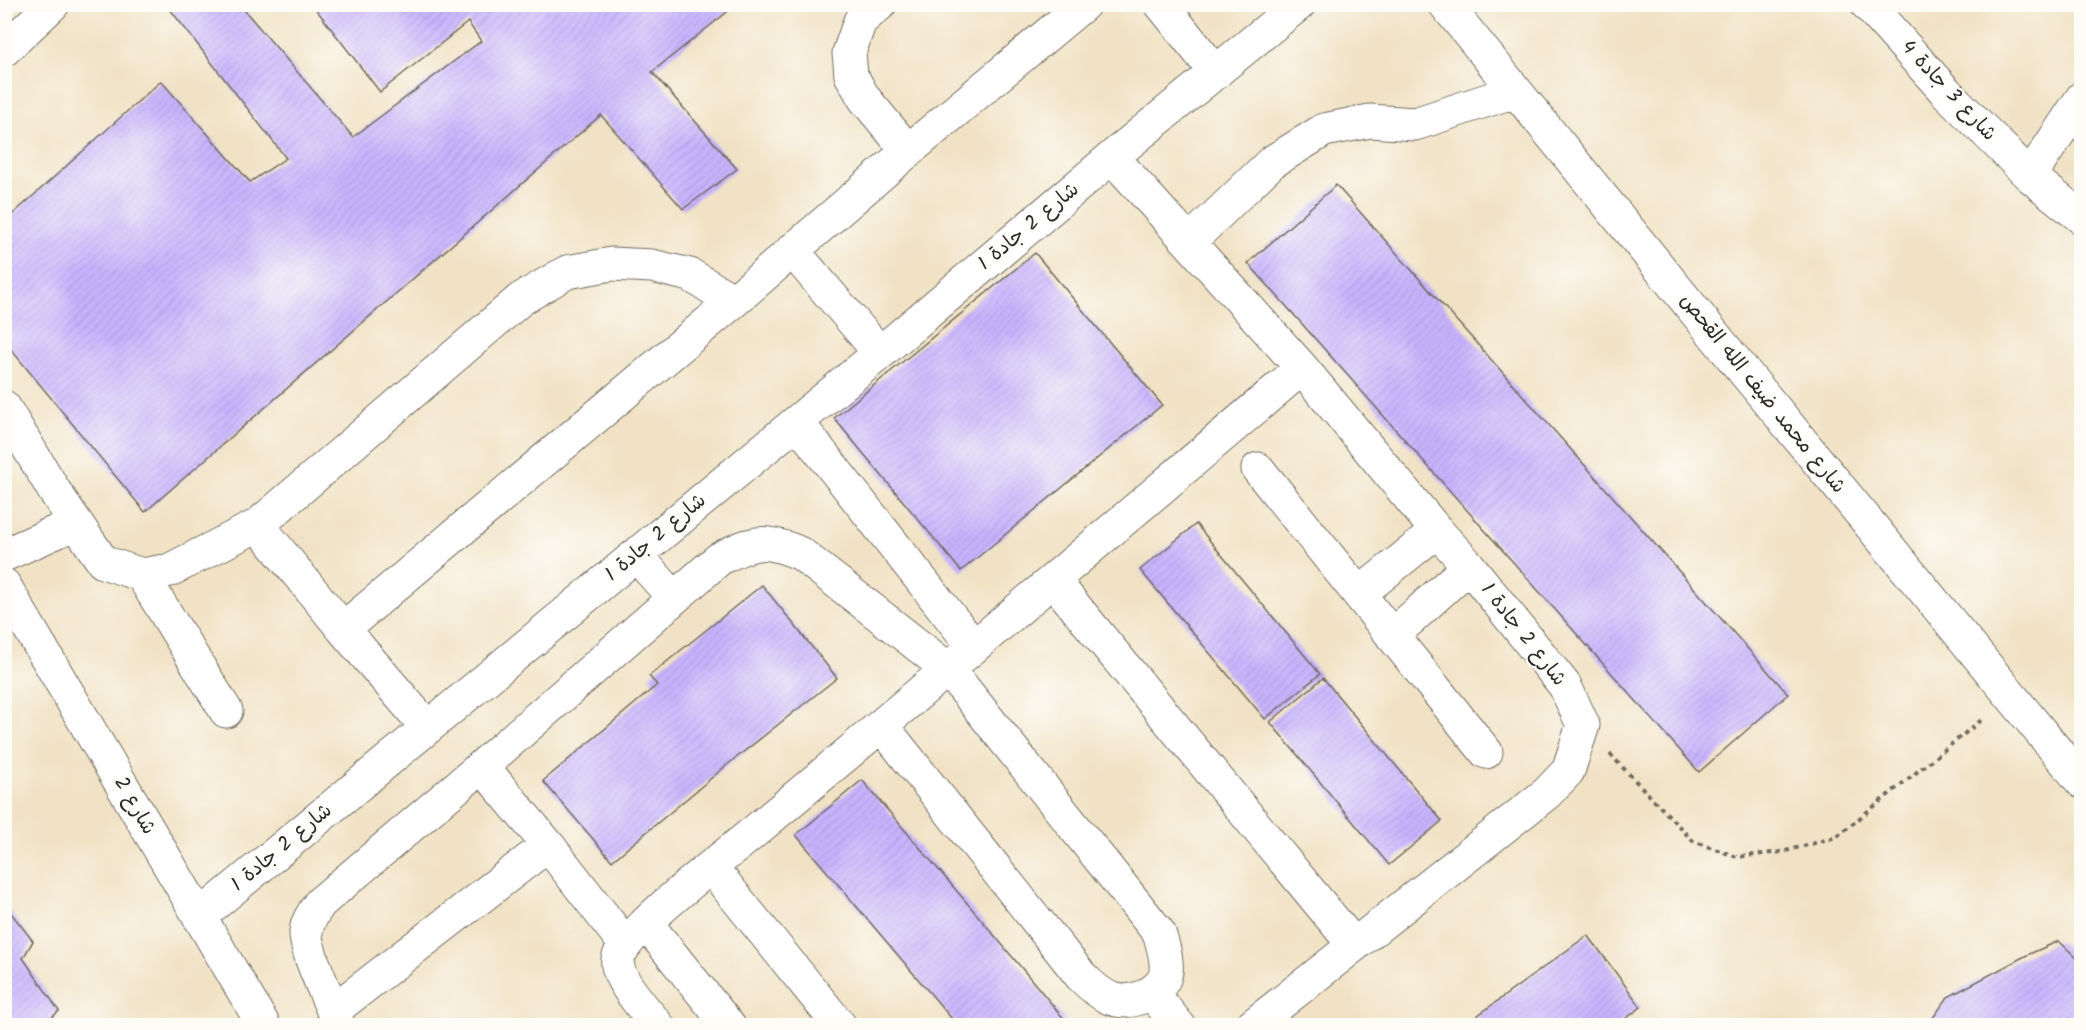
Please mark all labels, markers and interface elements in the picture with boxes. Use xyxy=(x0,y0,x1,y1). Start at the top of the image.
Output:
street label: شارع 3 جادة 4 xyxy=(1892,33,2004,149)
street label: شارع 2 جادة 1 xyxy=(971,175,1087,279)
street label: شارع محمد ضيف الله القحص xyxy=(1671,287,1853,501)
street label: شارع 2 جادة 1 xyxy=(598,486,714,590)
street label: شارع 2 جادة 1 xyxy=(1472,576,1574,694)
street label: شارع 2 xyxy=(104,771,164,841)
street label: شارع 2 جادة 1 xyxy=(224,796,340,900)

